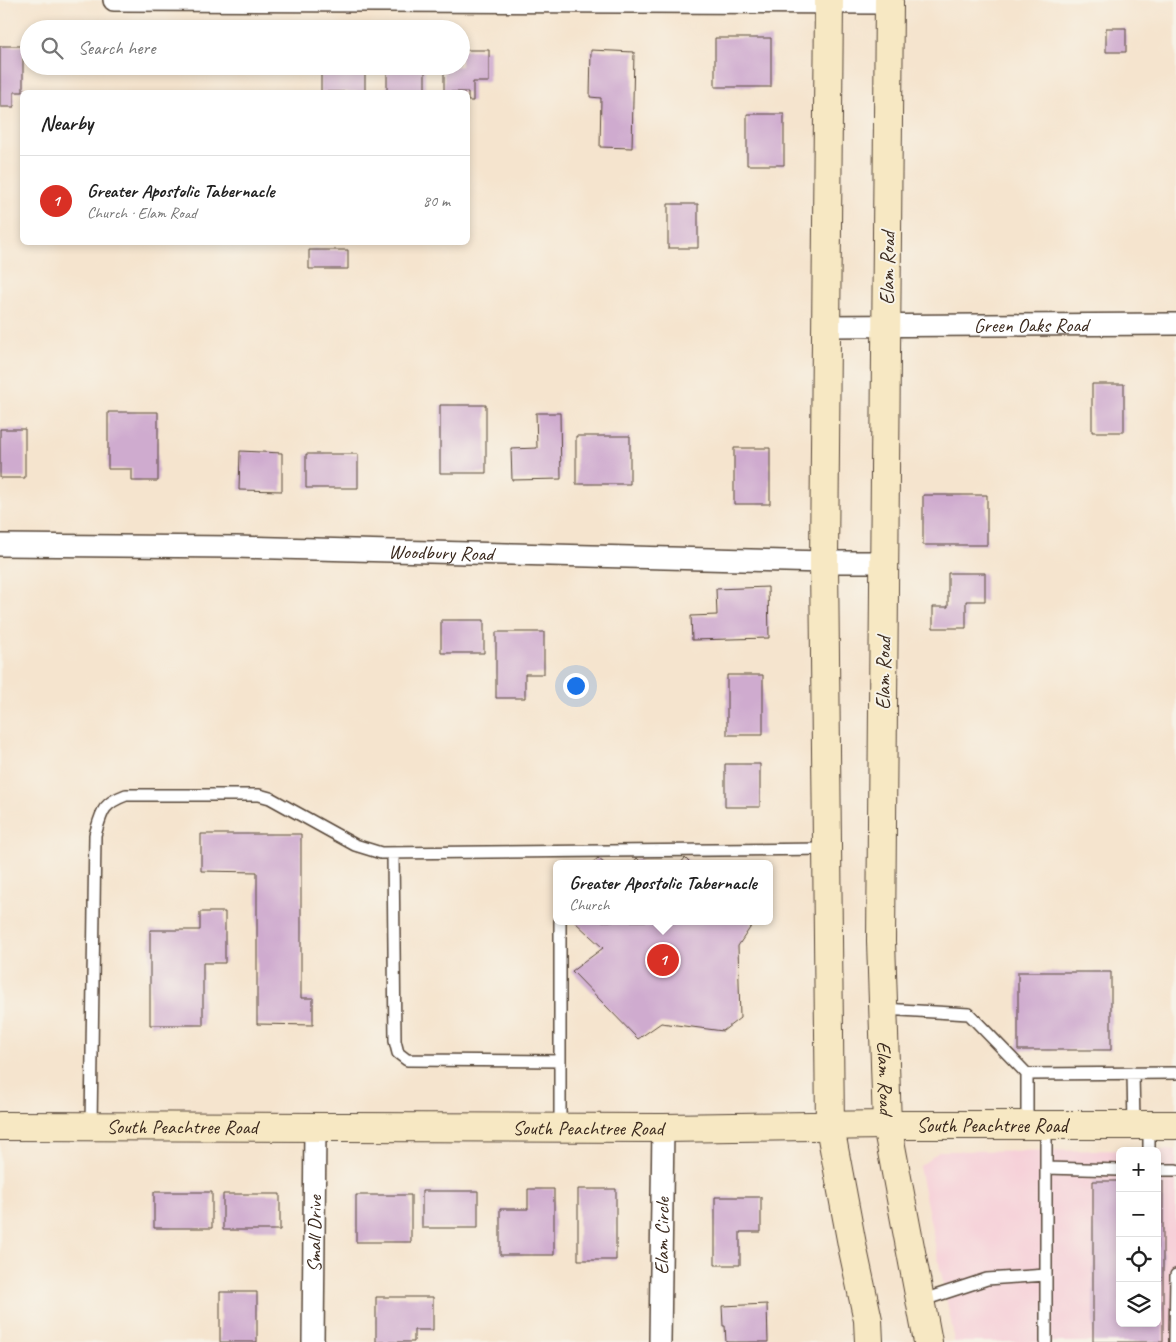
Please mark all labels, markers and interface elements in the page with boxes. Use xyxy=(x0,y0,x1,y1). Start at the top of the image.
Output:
search box xyxy=(20,20,470,75)
icon: search xyxy=(38,34,66,62)
text: Search here xyxy=(78,36,155,60)
text: Nearby xyxy=(40,110,93,136)
text: Greater Apostolic Tabernacle xyxy=(87,179,274,203)
text: 1 xyxy=(52,191,60,211)
text: 80 m xyxy=(423,191,450,211)
text: Church · Elam Road xyxy=(87,203,197,223)
street label: Elam Road xyxy=(875,228,900,305)
street label: Green Oaks Road xyxy=(974,312,1091,338)
street label: Woodbury Road xyxy=(388,539,497,567)
street label: Elam Road xyxy=(871,633,896,710)
your location xyxy=(563,673,589,699)
popup xyxy=(553,860,773,925)
text: Greater Apostolic Tabernacle xyxy=(569,871,757,895)
text: Church xyxy=(569,895,609,915)
pin: 1 xyxy=(647,941,679,979)
street label: Elam Road xyxy=(871,1041,899,1118)
street label: South Peachtree Road xyxy=(917,1113,1071,1138)
street label: South Peachtree Road xyxy=(107,1114,261,1140)
street label: South Peachtree Road xyxy=(513,1116,667,1141)
map controls xyxy=(1116,1147,1161,1327)
button: + xyxy=(1116,1147,1161,1192)
button: − xyxy=(1116,1192,1161,1237)
street label: Small Drive xyxy=(302,1194,327,1273)
street label: Elam Circle xyxy=(649,1196,675,1275)
button: locate xyxy=(1116,1237,1161,1282)
button: layers xyxy=(1116,1282,1161,1327)

